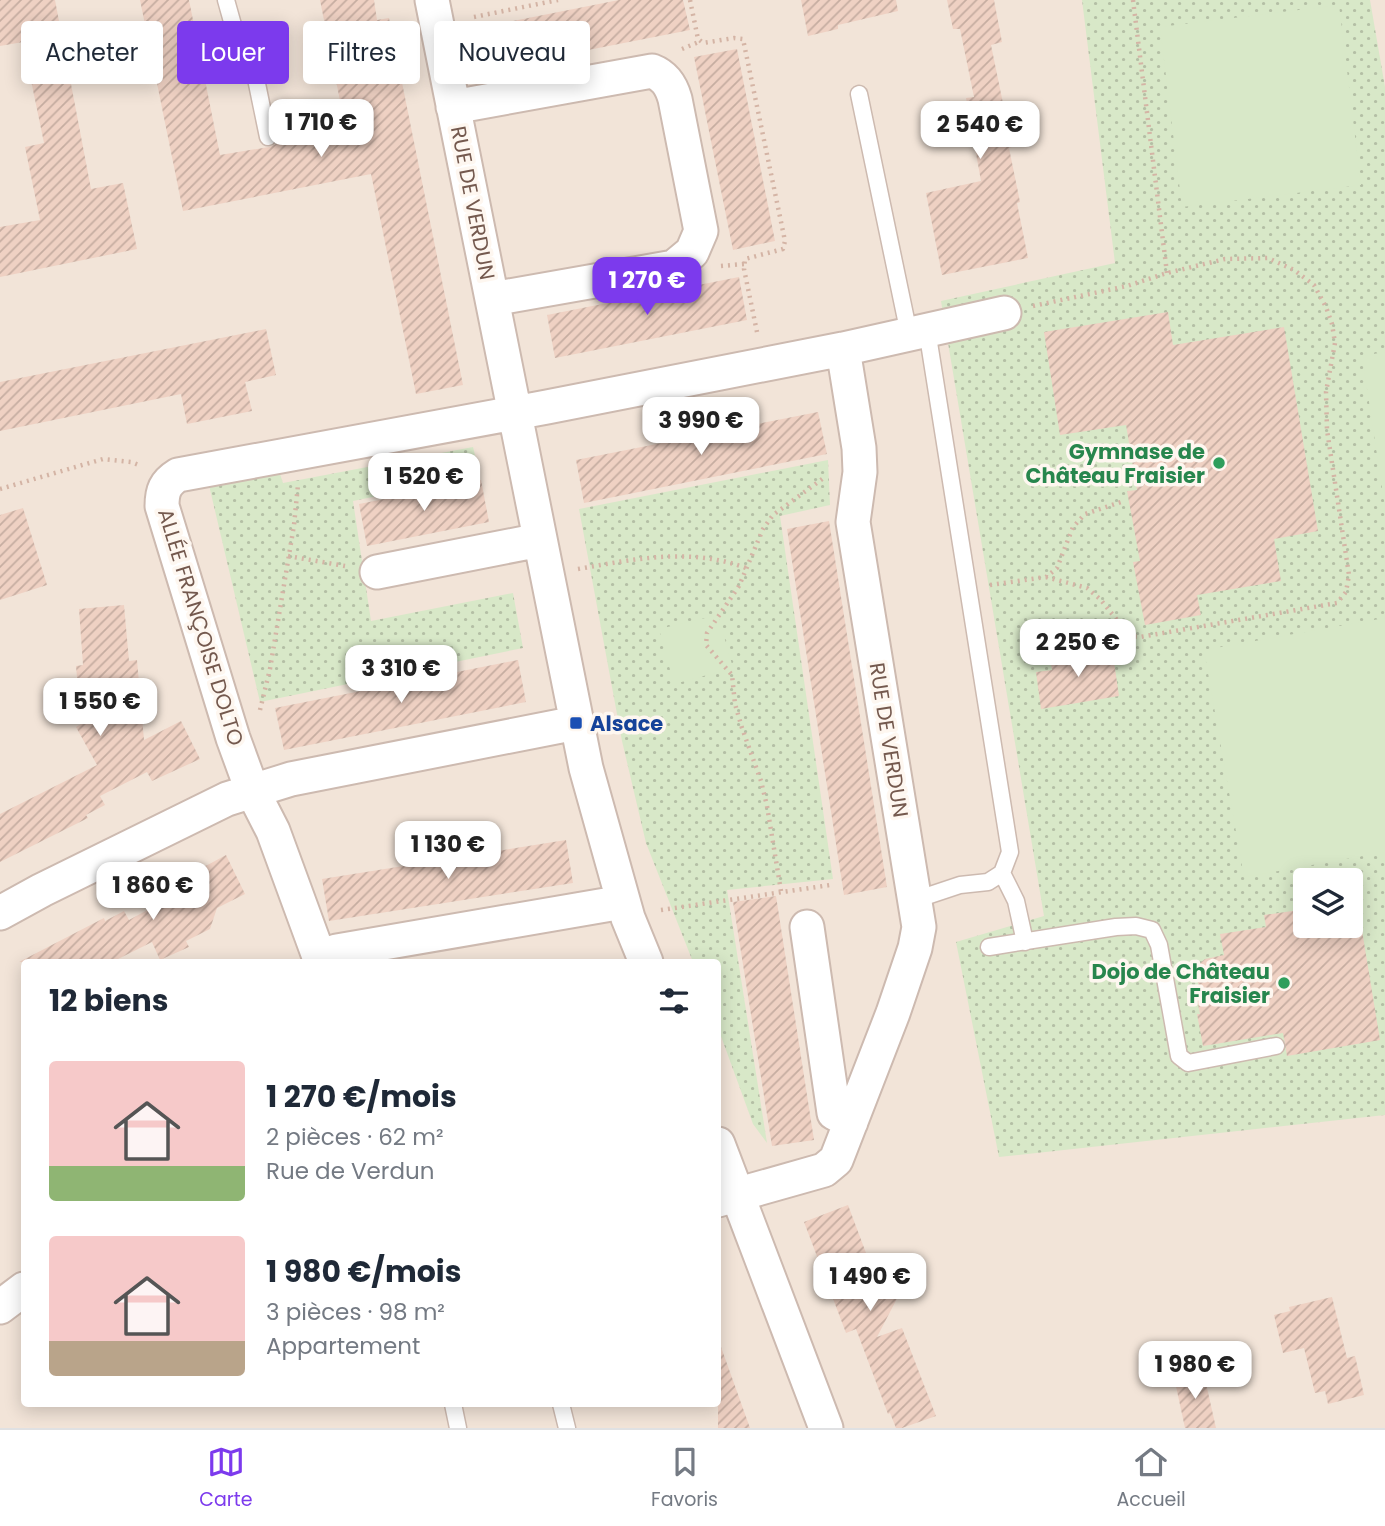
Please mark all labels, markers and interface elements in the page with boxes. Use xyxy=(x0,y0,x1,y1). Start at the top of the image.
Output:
chip: Acheter xyxy=(21,21,163,84)
chip: Louer xyxy=(177,21,289,84)
chip: Filtres xyxy=(303,21,420,84)
chip: Nouveau xyxy=(434,21,590,84)
pin: 1 710 € xyxy=(256,100,386,159)
pin: 2 540 € xyxy=(915,102,1045,161)
text: 1 710 € xyxy=(285,106,357,138)
text: 2 540 € xyxy=(937,108,1023,140)
street label: RUE DE VERDUN xyxy=(444,124,502,282)
pin: 1 270 € xyxy=(582,258,712,317)
text: 1 270 € xyxy=(608,264,686,296)
pin: 3 990 € xyxy=(636,398,766,457)
text: 3 990 € xyxy=(658,404,744,436)
place label: Gymnase de Château Fraisier xyxy=(1025,437,1205,490)
pin: 1 520 € xyxy=(359,454,489,513)
marker: Gymnase de Château Fraisier xyxy=(1211,455,1227,471)
text: 1 520 € xyxy=(384,460,464,492)
street label: ALLÉE FRANÇOISE DOLTO xyxy=(151,505,251,749)
pin: 2 250 € xyxy=(1013,620,1143,679)
text: 2 250 € xyxy=(1036,626,1120,658)
pin: 3 310 € xyxy=(336,646,466,705)
text: 3 310 € xyxy=(361,652,441,684)
street label: RUE DE VERDUN xyxy=(862,661,916,819)
pin: 1 550 € xyxy=(35,678,165,738)
text: 1 550 € xyxy=(59,685,141,717)
place label: Alsace xyxy=(590,709,663,738)
marker: Alsace xyxy=(568,715,584,731)
pin: 1 130 € xyxy=(383,822,513,881)
text: 1 130 € xyxy=(411,828,485,860)
pin: 1 860 € xyxy=(88,862,218,922)
map controls xyxy=(1293,868,1363,938)
button: layers xyxy=(1293,868,1363,938)
text: 1 860 € xyxy=(112,869,194,901)
place label: Dojo de Château Fraisier xyxy=(1091,957,1270,1010)
marker: Dojo de Château Fraisier xyxy=(1276,975,1292,991)
text: 12 biens xyxy=(49,979,168,1022)
icon: filters xyxy=(655,982,693,1020)
text: 1 270 €/mois xyxy=(266,1075,457,1118)
icon: home xyxy=(105,1089,189,1173)
text: 2 pièces · 62 m² xyxy=(266,1121,443,1153)
text: Rue de Verdun xyxy=(266,1155,434,1187)
text: 1 980 €/mois xyxy=(266,1250,461,1293)
pin: 1 490 € xyxy=(805,1254,935,1313)
text: 1 490 € xyxy=(829,1260,911,1292)
icon: home xyxy=(105,1264,189,1348)
text: 3 pièces · 98 m² xyxy=(266,1296,445,1328)
text: Appartement xyxy=(266,1330,420,1362)
pin: 1 980 € xyxy=(1130,1342,1260,1401)
text: 1 980 € xyxy=(1155,1348,1235,1380)
tab: Carte xyxy=(199,1443,253,1514)
tab: Favoris xyxy=(651,1443,718,1514)
tab: Accueil xyxy=(1117,1443,1186,1514)

